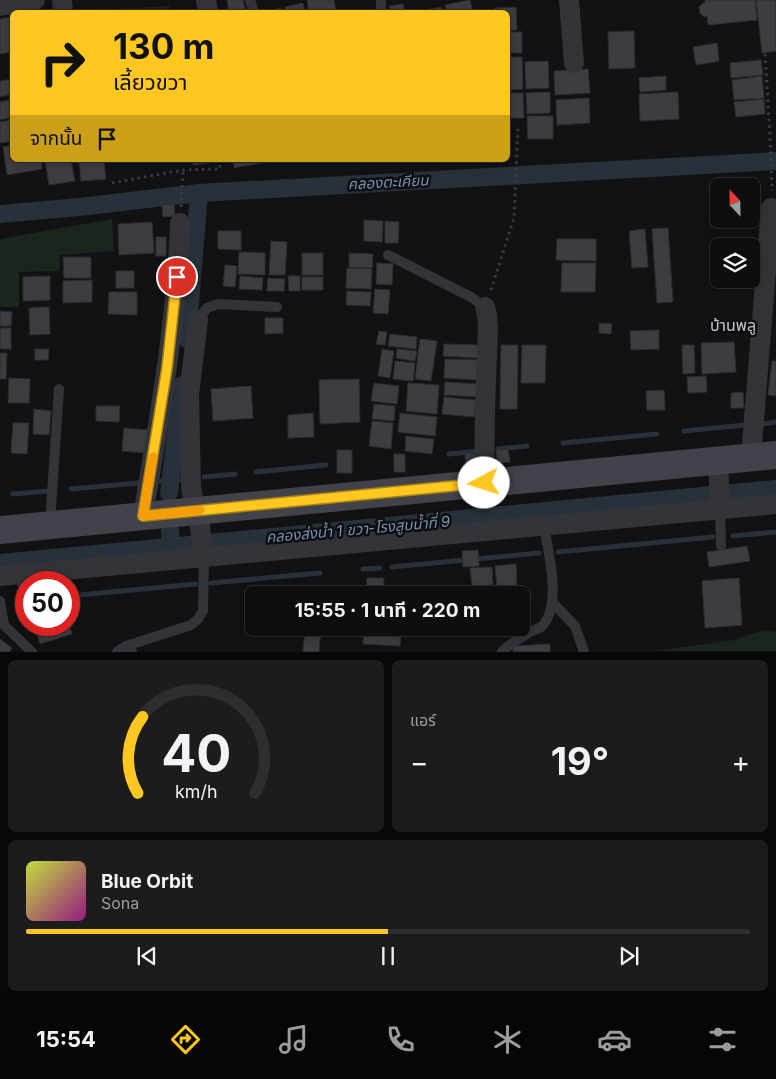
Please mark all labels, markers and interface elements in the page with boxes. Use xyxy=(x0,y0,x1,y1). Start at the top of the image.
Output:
text: 130 m xyxy=(113,25,215,67)
icon: right xyxy=(30,30,95,95)
text: เลี้ยวขวา xyxy=(113,69,188,95)
icon: arrive xyxy=(93,125,121,153)
text: จากนั้น xyxy=(30,127,83,150)
water label: คลองตะเคียน xyxy=(347,170,430,194)
north arrow xyxy=(710,178,760,228)
map controls xyxy=(710,178,760,288)
button: layers xyxy=(710,238,760,288)
pin xyxy=(156,256,198,298)
icon: arrive xyxy=(163,263,191,291)
district label: บ้านพลู xyxy=(710,315,756,335)
position arrow xyxy=(457,456,509,508)
water label: คลองส่งน้ำ 1 ขวา-โรงสูบน้ำที่ 9 xyxy=(265,510,452,547)
speed limit sign: 50 xyxy=(15,571,80,636)
text: 15:55 · 1 นาที · 220 m xyxy=(295,599,480,622)
text: แอร์ xyxy=(410,710,436,730)
text: 40 xyxy=(161,722,231,785)
text: 19° xyxy=(551,738,609,784)
text: − xyxy=(410,745,429,779)
text: + xyxy=(731,745,750,779)
text: km/h xyxy=(175,781,217,802)
text: Blue Orbit xyxy=(101,870,193,893)
text: Sona xyxy=(101,893,139,913)
icon: previous xyxy=(133,942,161,970)
icon: pause xyxy=(374,942,402,970)
icon: next xyxy=(615,942,643,970)
icon: directions xyxy=(168,1022,203,1057)
icon: music xyxy=(276,1022,311,1057)
icon: phone xyxy=(383,1022,418,1057)
icon: climate xyxy=(490,1022,525,1057)
icon: car xyxy=(597,1022,632,1057)
icon: filters xyxy=(705,1022,740,1057)
text: 15:54 xyxy=(36,1026,96,1052)

